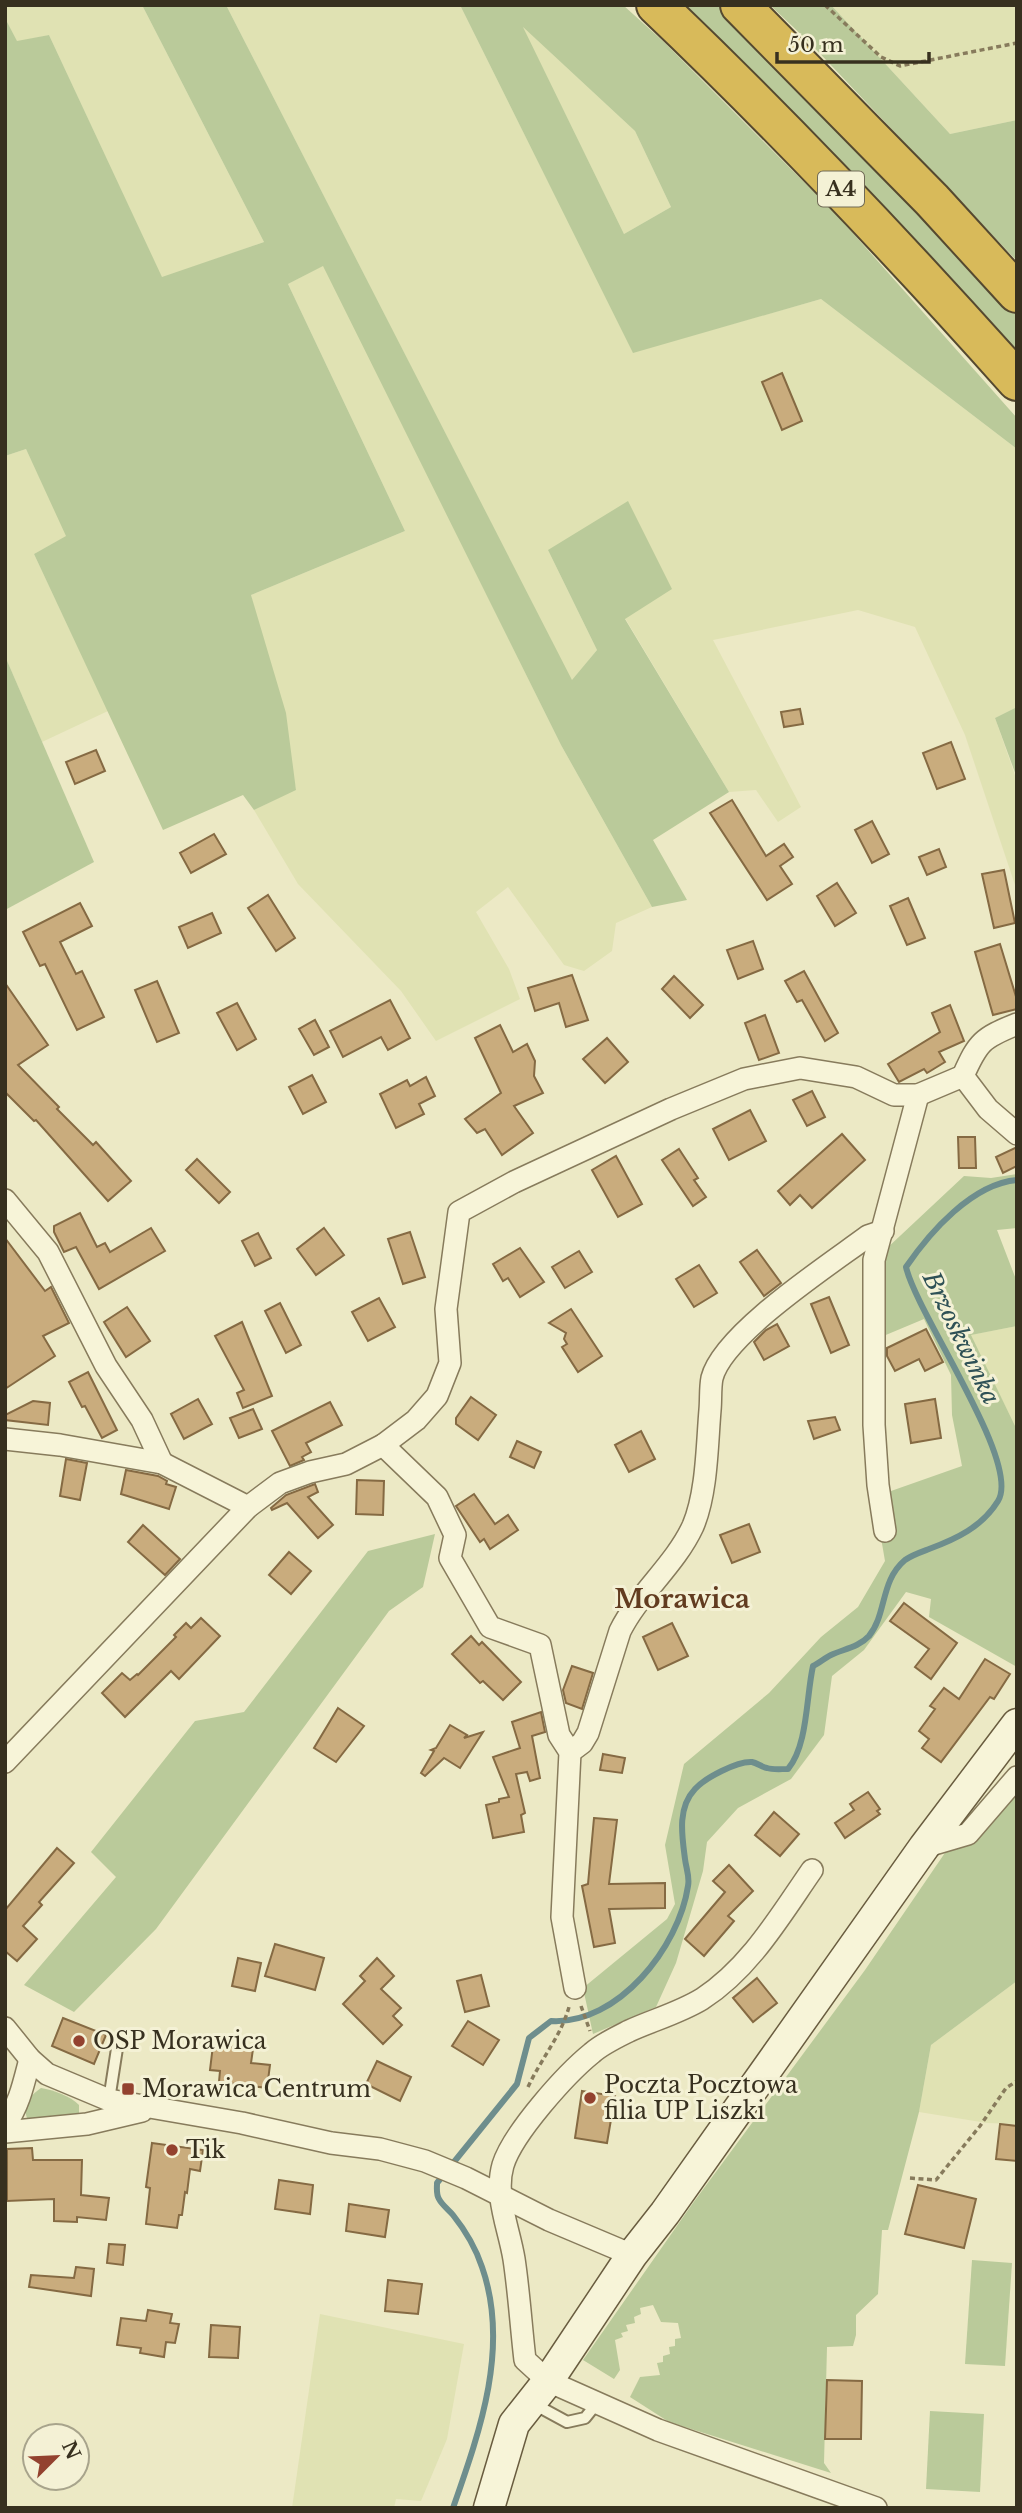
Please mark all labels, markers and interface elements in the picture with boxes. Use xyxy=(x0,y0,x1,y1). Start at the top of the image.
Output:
scale bar xyxy=(777,21,929,65)
text: 50 m xyxy=(788,32,844,58)
road number: A4 xyxy=(818,172,864,206)
water label: Brzoskwinka xyxy=(916,1266,1006,1409)
district label: Morawica xyxy=(614,1583,750,1615)
place label: OSP Morawica xyxy=(93,2027,267,2055)
marker: OSP Morawica xyxy=(71,2033,87,2049)
place label: Poczta Pocztowa filia UP Liszki xyxy=(604,2071,798,2125)
place label: Morawica Centrum xyxy=(142,2075,371,2103)
marker: Morawica Centrum xyxy=(120,2081,136,2097)
marker: Poczta Pocztowa filia UP Liszki xyxy=(582,2090,598,2106)
place label: Tik xyxy=(186,2136,227,2164)
marker: Tik xyxy=(164,2142,180,2158)
north arrow xyxy=(21,2422,91,2492)
text: N xyxy=(57,2437,85,2463)

